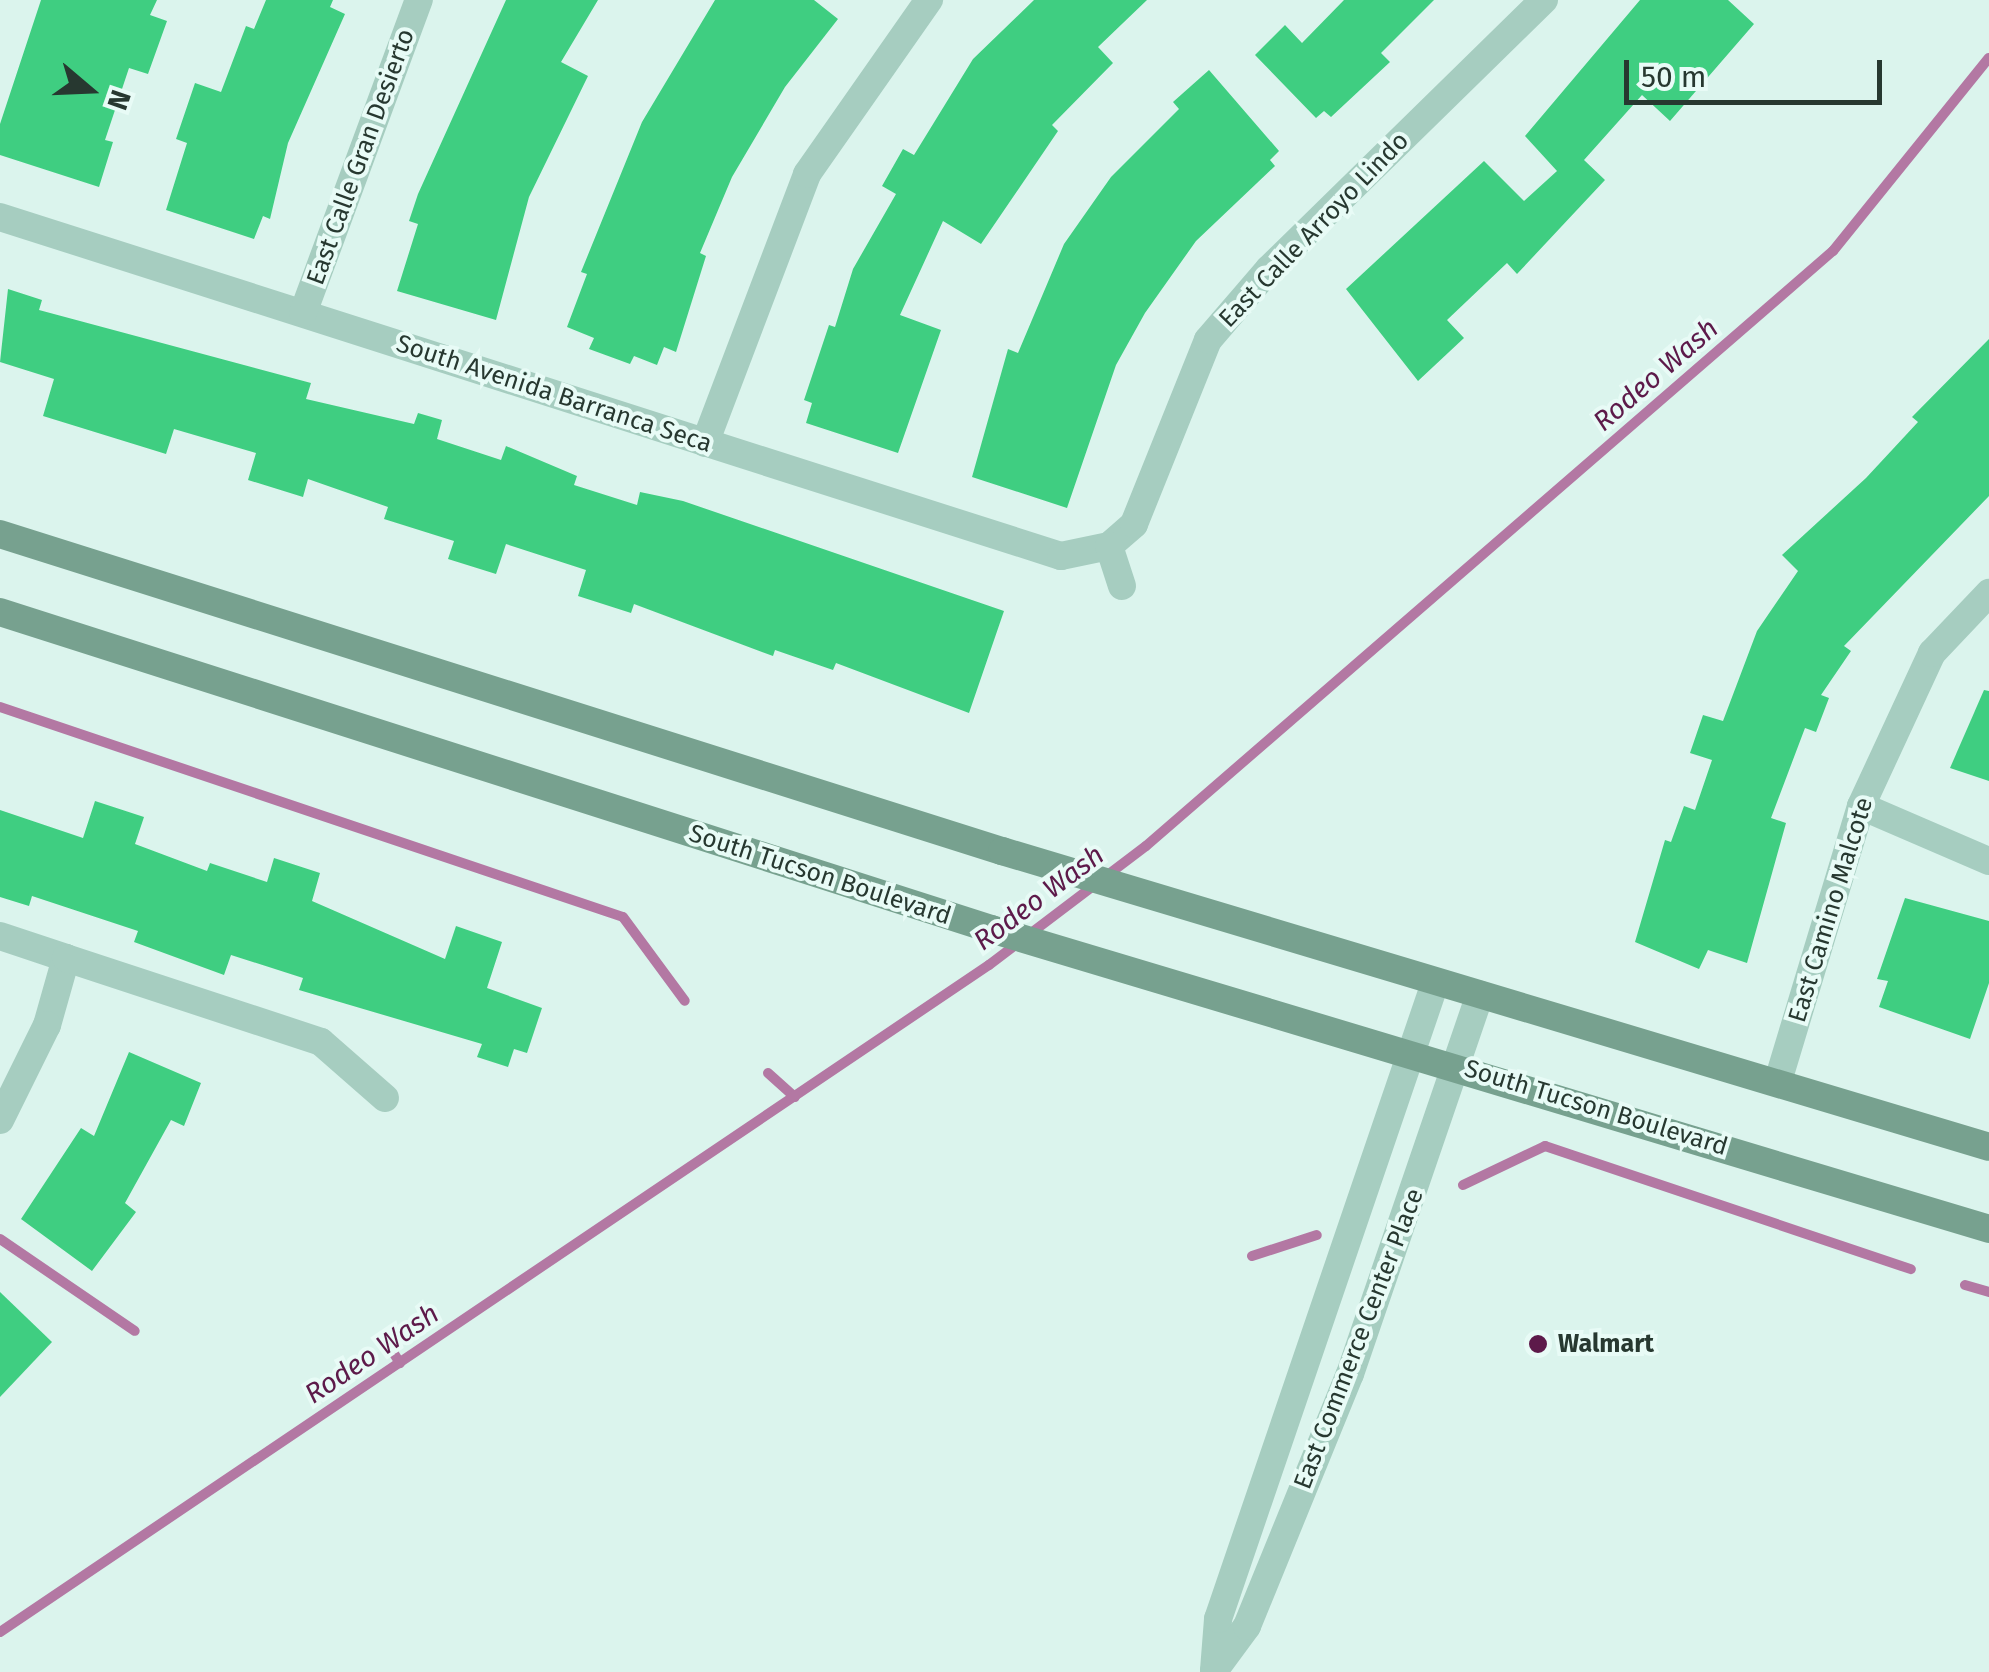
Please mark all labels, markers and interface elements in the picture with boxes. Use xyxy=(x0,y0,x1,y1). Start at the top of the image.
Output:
street label: East Calle Gran Desierto xyxy=(301,25,421,289)
north arrow xyxy=(40,40,140,140)
scale bar xyxy=(1629,40,1886,102)
text: 50 m xyxy=(1641,59,1706,95)
text: N xyxy=(100,86,137,114)
street label: East Calle Arroyo Lindo xyxy=(1213,126,1415,334)
water label: Rodeo Wash xyxy=(1587,312,1725,438)
street label: South Avenida Barranca Seca xyxy=(392,329,716,459)
street label: East Camino Malcote xyxy=(1782,794,1880,1026)
street label: South Tucson Boulevard xyxy=(685,818,955,932)
water label: Rodeo Wash xyxy=(967,838,1111,958)
street label: South Tucson Boulevard xyxy=(1461,1054,1731,1162)
street label: East Commerce Center Place xyxy=(1288,1185,1430,1493)
water label: Rodeo Wash xyxy=(299,1297,445,1411)
place label: Walmart xyxy=(1558,1329,1654,1359)
marker: Walmart xyxy=(1527,1333,1549,1355)

